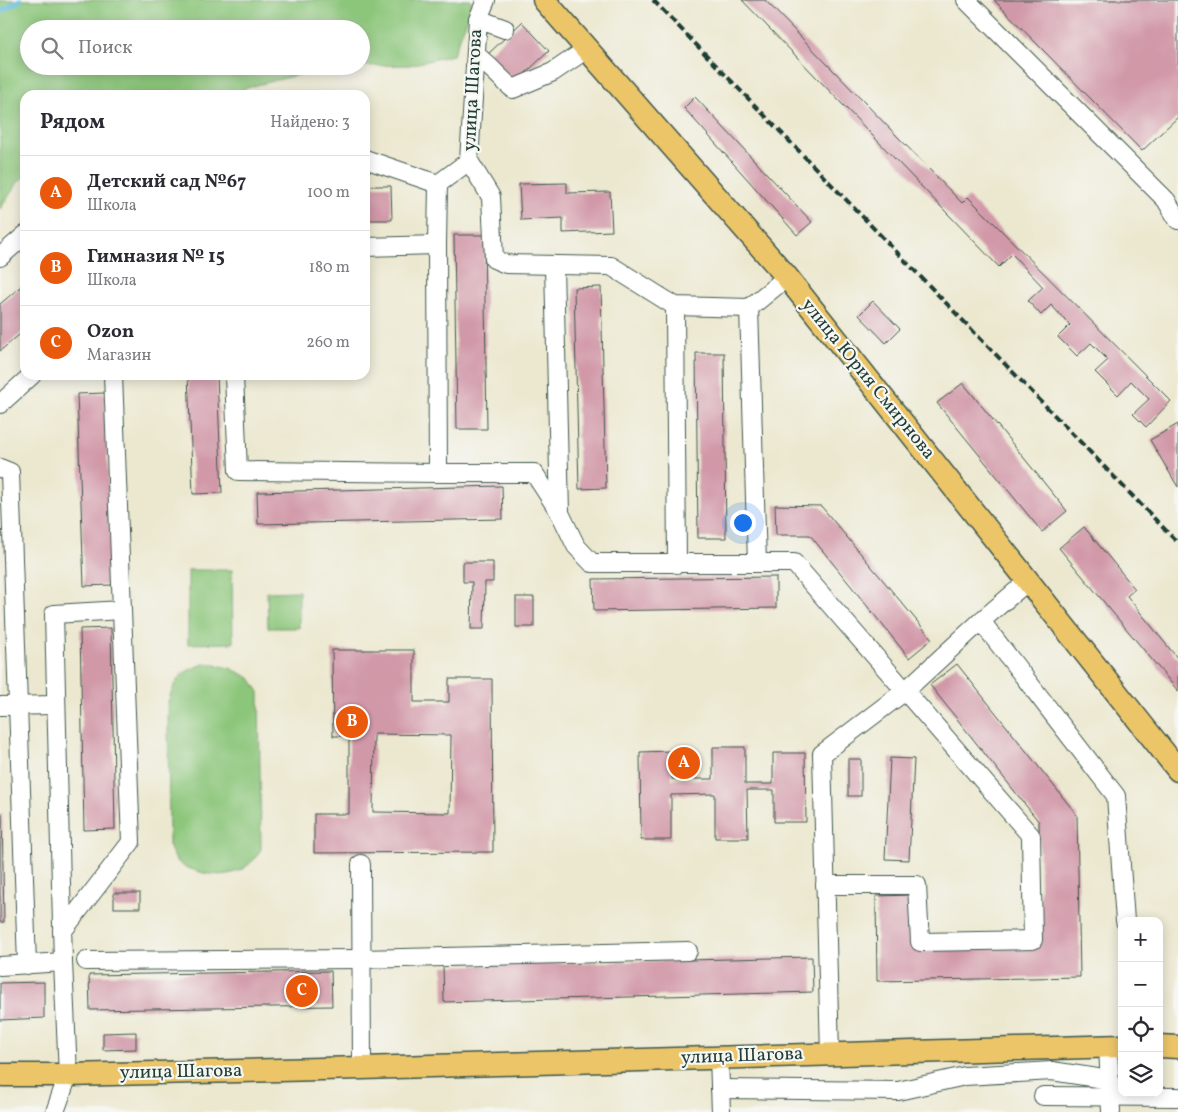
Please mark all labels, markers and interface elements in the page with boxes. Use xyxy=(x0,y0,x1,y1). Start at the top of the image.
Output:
search box xyxy=(20,20,370,75)
street label: улица Шагова xyxy=(457,28,489,152)
icon: search xyxy=(38,34,66,62)
text: Поиск xyxy=(78,35,132,61)
text: Рядом xyxy=(40,108,105,137)
text: Найдено: 3 xyxy=(270,112,350,134)
text: Детский сад №67 xyxy=(87,169,246,195)
text: A xyxy=(50,182,62,204)
text: 100 m xyxy=(307,182,350,204)
text: Школа xyxy=(87,195,137,217)
text: Гимназия № 15 xyxy=(87,244,225,270)
text: B xyxy=(51,257,61,279)
text: 180 m xyxy=(309,257,350,279)
text: Школа xyxy=(87,270,137,292)
street label: улица Юрия Смирнова xyxy=(795,293,941,465)
text: Ozon xyxy=(87,319,134,345)
text: C xyxy=(51,332,61,354)
text: 260 m xyxy=(306,332,350,354)
text: Магазин xyxy=(87,345,151,367)
your location xyxy=(730,510,756,536)
pin: B xyxy=(336,703,368,741)
pin: A xyxy=(668,744,700,782)
map controls xyxy=(1118,917,1163,1097)
button: + xyxy=(1118,917,1163,962)
button: − xyxy=(1118,962,1163,1007)
pin: C xyxy=(286,972,318,1010)
button: locate xyxy=(1118,1007,1163,1052)
street label: улица Шагова xyxy=(680,1041,804,1071)
button: layers xyxy=(1118,1052,1163,1097)
street label: улица Шагова xyxy=(119,1058,243,1086)

